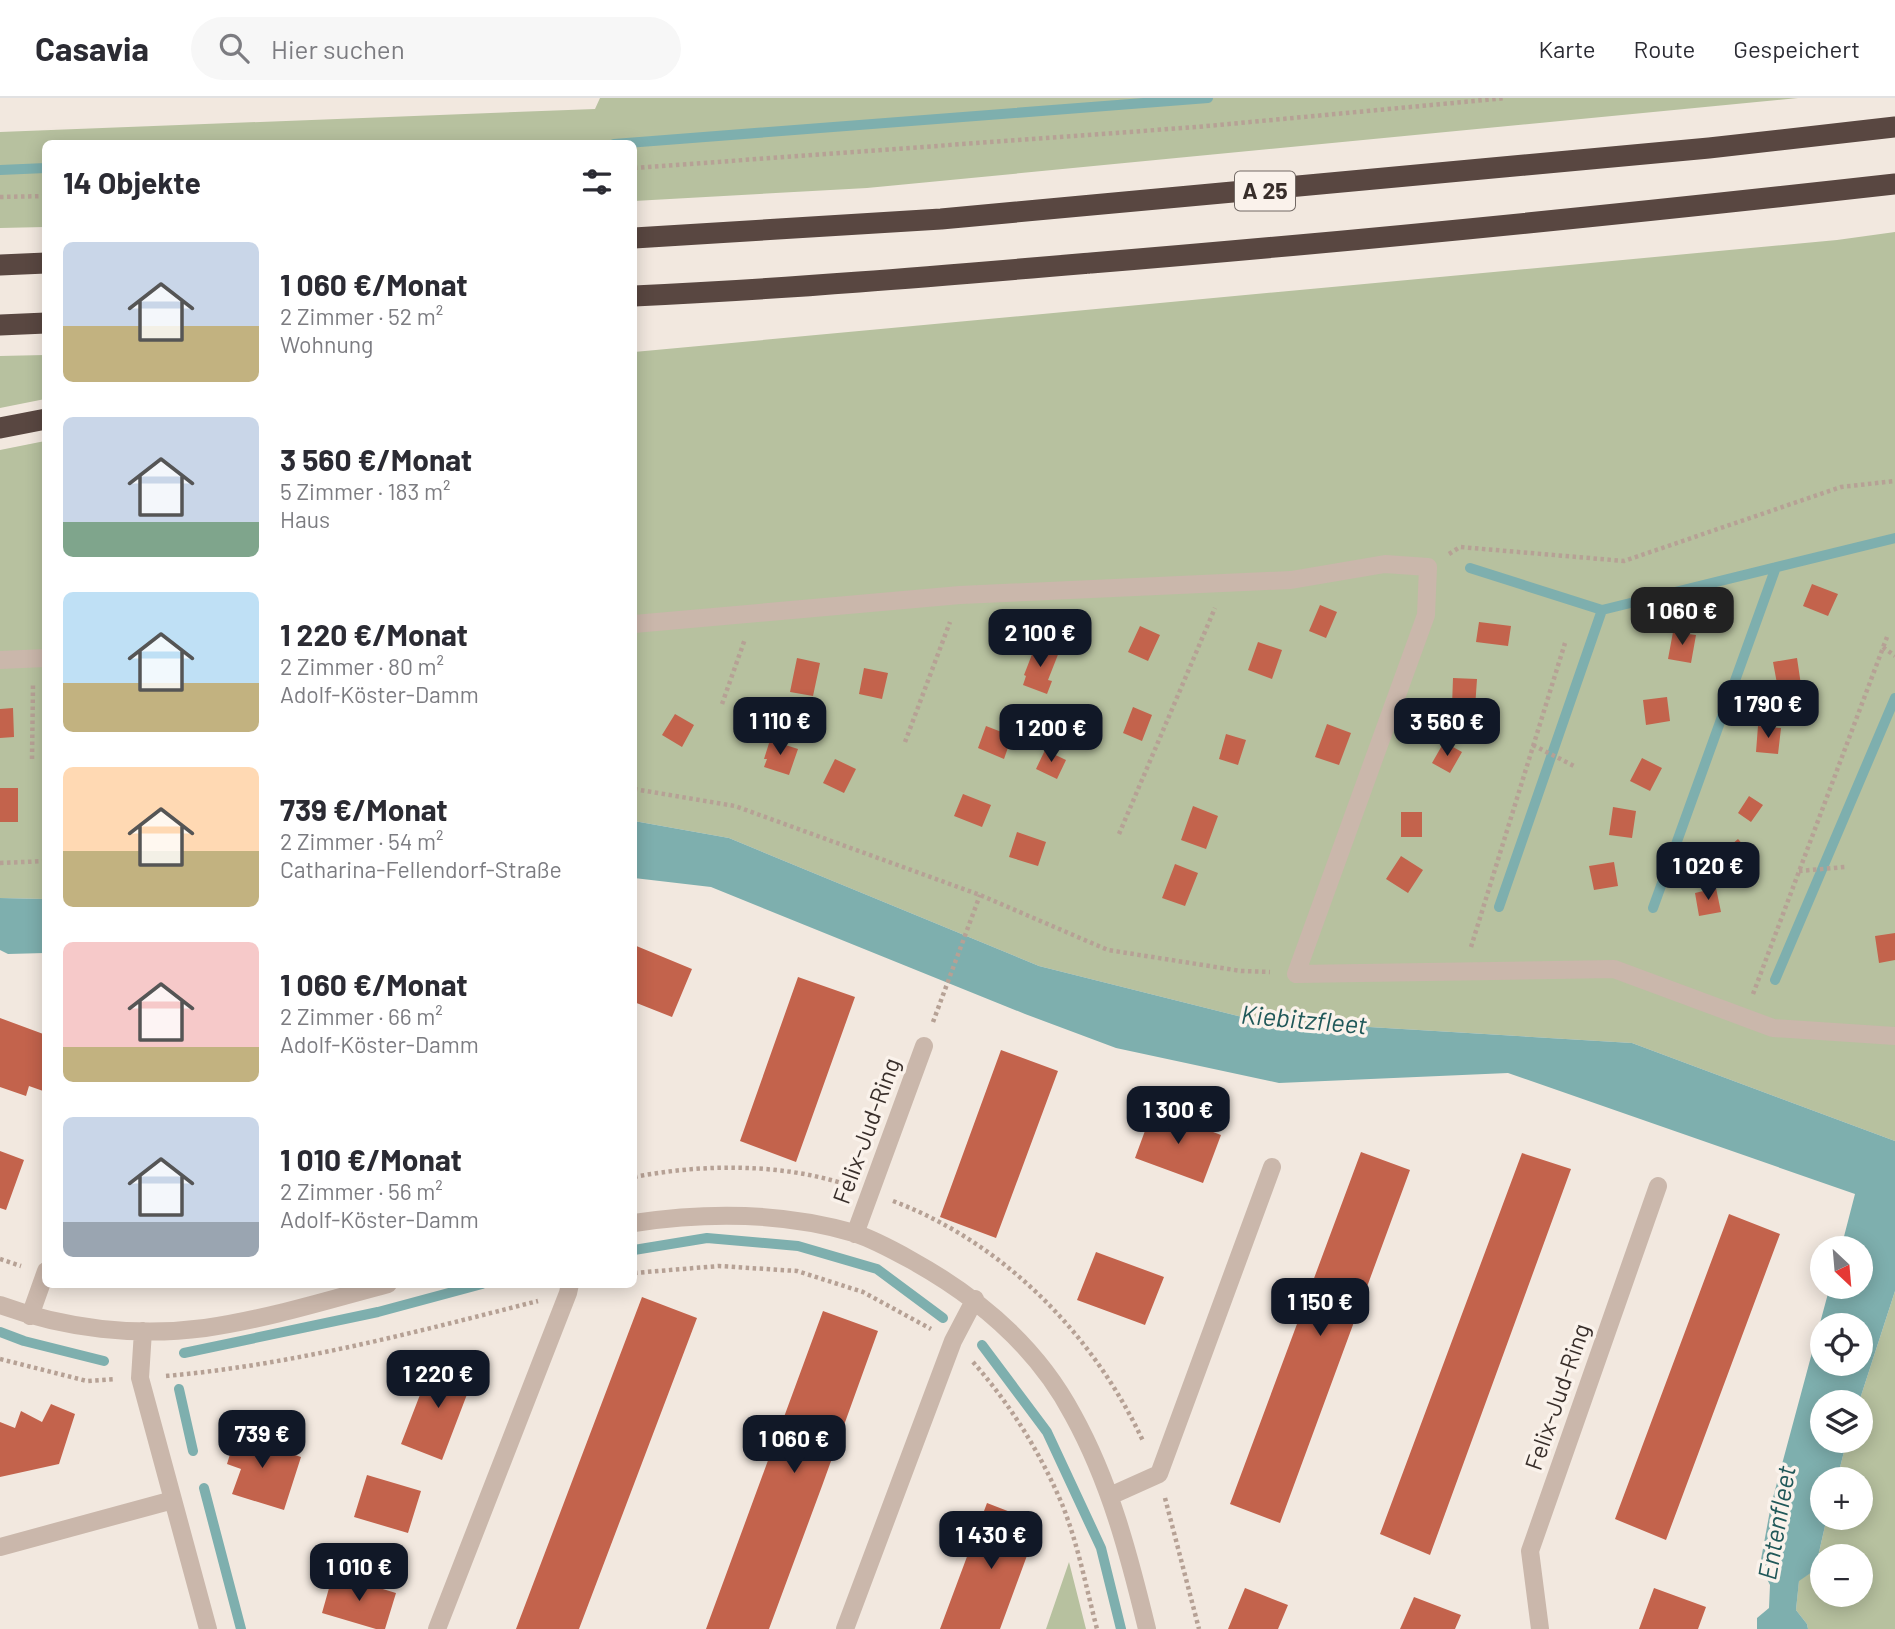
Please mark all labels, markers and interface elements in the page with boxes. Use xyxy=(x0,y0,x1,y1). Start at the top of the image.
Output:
search box xyxy=(191,17,681,80)
text: Casavia xyxy=(35,28,149,68)
icon: search xyxy=(215,29,253,67)
text: Hier suchen xyxy=(271,33,405,64)
text: Karte xyxy=(1538,34,1596,63)
text: Route xyxy=(1634,34,1695,63)
text: Gespeichert xyxy=(1733,34,1860,63)
icon: filters xyxy=(578,163,616,201)
text: 14 Objekte xyxy=(63,164,201,200)
road number: A 25 xyxy=(1235,172,1295,211)
text: 1 060 €/Monat xyxy=(280,266,468,302)
icon: home xyxy=(119,270,203,354)
text: 2 Zimmer · 52 m² xyxy=(280,302,443,330)
text: Wohnung xyxy=(280,330,373,358)
text: 3 560 €/Monat xyxy=(280,441,472,477)
icon: home xyxy=(119,445,203,529)
text: 5 Zimmer · 183 m² xyxy=(280,477,450,505)
text: Haus xyxy=(280,505,330,533)
pin: 1 060 € xyxy=(1617,588,1747,647)
text: 1 060 € xyxy=(1647,596,1717,624)
pin: 2 100 € xyxy=(975,610,1105,669)
text: 1 220 €/Monat xyxy=(280,616,468,652)
text: 2 100 € xyxy=(1004,618,1076,646)
icon: home xyxy=(119,620,203,704)
text: 2 Zimmer · 80 m² xyxy=(280,652,444,680)
text: Adolf-Köster-Damm xyxy=(280,680,479,708)
pin: 1 790 € xyxy=(1703,680,1833,740)
text: 1 790 € xyxy=(1734,689,1802,717)
pin: 1 110 € xyxy=(715,698,845,757)
pin: 3 560 € xyxy=(1382,698,1512,758)
pin: 1 200 € xyxy=(986,704,1116,764)
text: 1 110 € xyxy=(749,706,811,734)
text: 3 560 € xyxy=(1410,707,1484,735)
text: 1 200 € xyxy=(1015,713,1087,741)
text: 739 €/Monat xyxy=(280,791,448,827)
icon: home xyxy=(119,795,203,879)
text: 2 Zimmer · 54 m² xyxy=(280,827,444,855)
pin: 1 020 € xyxy=(1643,842,1773,902)
text: 1 020 € xyxy=(1672,851,1744,879)
text: Catharina-Fellendorf-Straße xyxy=(280,855,562,883)
text: 1 060 €/Monat xyxy=(280,966,468,1002)
icon: home xyxy=(119,970,203,1054)
water label: Kiebitzfleet xyxy=(1240,998,1369,1039)
text: 2 Zimmer · 66 m² xyxy=(280,1002,443,1030)
text: Adolf-Köster-Damm xyxy=(280,1030,479,1058)
street label: Felix-Jud-Ring xyxy=(826,1053,905,1208)
pin: 1 300 € xyxy=(1113,1086,1243,1146)
text: 1 300 € xyxy=(1143,1095,1213,1123)
text: 1 010 €/Monat xyxy=(280,1141,462,1177)
icon: home xyxy=(119,1145,203,1229)
text: 2 Zimmer · 56 m² xyxy=(280,1177,443,1205)
text: Adolf-Köster-Damm xyxy=(280,1205,479,1233)
north arrow xyxy=(1810,1236,1872,1298)
map controls xyxy=(1810,1236,1873,1607)
pin: 1 150 € xyxy=(1255,1278,1385,1338)
text: 1 150 € xyxy=(1287,1287,1353,1315)
button: locate xyxy=(1810,1313,1873,1376)
street label: Felix-Jud-Ring xyxy=(1518,1319,1595,1474)
pin: 1 220 € xyxy=(373,1350,503,1410)
text: 1 220 € xyxy=(403,1359,473,1387)
button: layers xyxy=(1810,1390,1873,1453)
pin: 739 € xyxy=(213,1410,311,1470)
pin: 1 060 € xyxy=(729,1416,859,1475)
text: 739 € xyxy=(234,1419,290,1447)
text: 1 060 € xyxy=(759,1424,829,1452)
water label: Entenfleet xyxy=(1750,1463,1801,1582)
button: + xyxy=(1810,1467,1873,1530)
pin: 1 430 € xyxy=(926,1512,1056,1571)
text: 1 430 € xyxy=(955,1520,1027,1548)
pin: 1 010 € xyxy=(294,1544,424,1603)
button: − xyxy=(1810,1544,1873,1607)
text: 1 010 € xyxy=(326,1552,392,1580)

